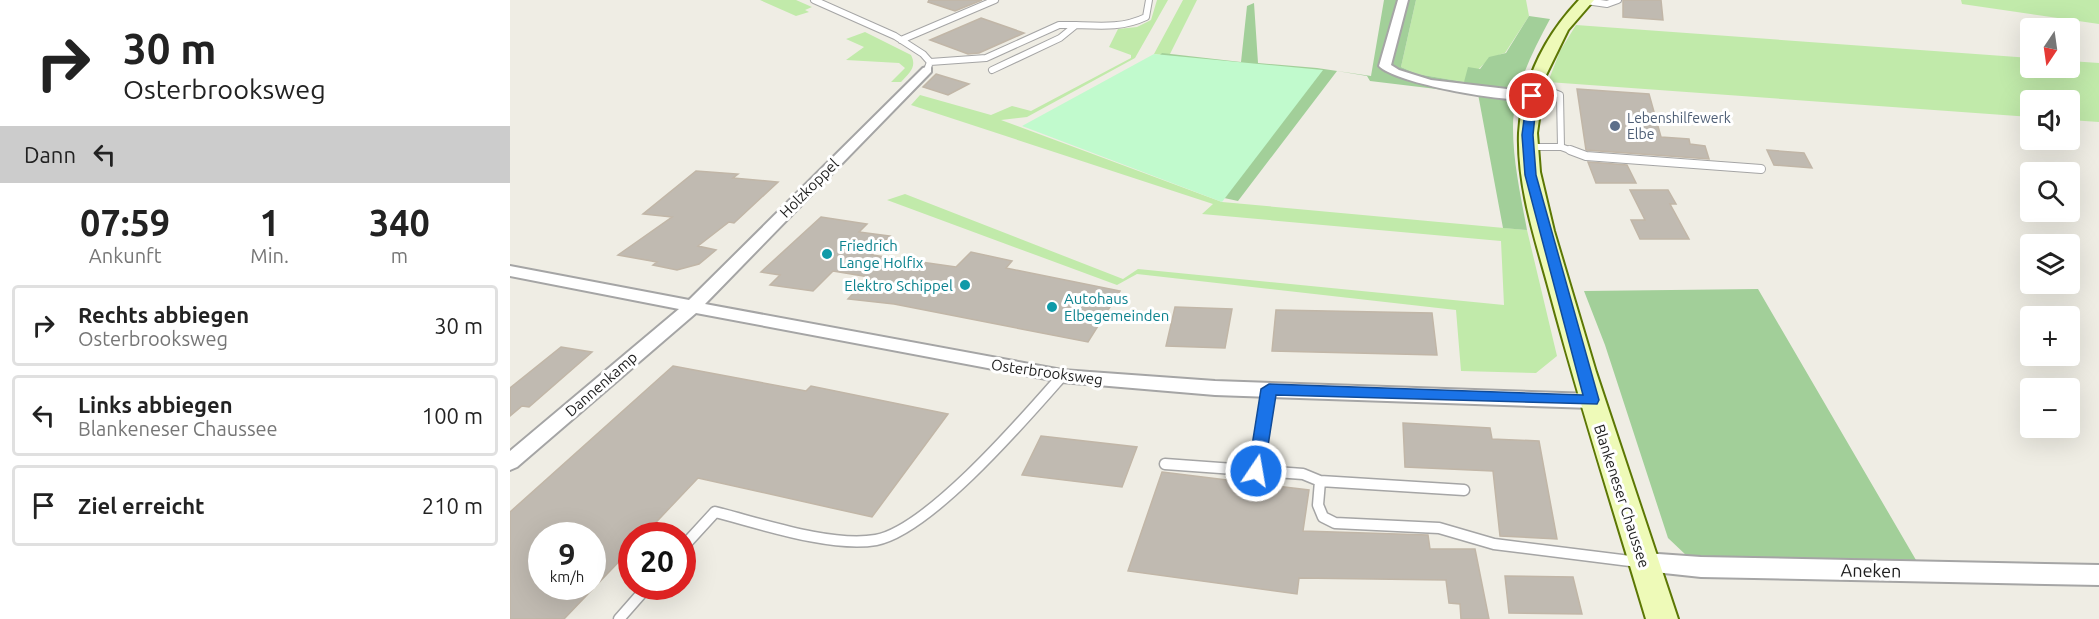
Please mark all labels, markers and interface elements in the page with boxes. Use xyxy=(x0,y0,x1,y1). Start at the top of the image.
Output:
north arrow xyxy=(2020,18,2080,78)
map controls xyxy=(2020,18,2080,438)
icon: right xyxy=(24,24,102,102)
text: 30 m xyxy=(123,25,217,72)
pin xyxy=(1506,70,1557,121)
text: Osterbrooksweg xyxy=(123,74,326,104)
icon: arrive xyxy=(1515,79,1548,112)
button: sound xyxy=(2020,90,2080,150)
place label: Lebenshilfewerk Elbe xyxy=(1627,110,1731,142)
marker: Lebenshilfewerk Elbe xyxy=(1608,119,1622,133)
icon: left xyxy=(88,138,121,171)
text: Dann xyxy=(24,142,76,167)
street label: Holzkoppel xyxy=(776,155,842,221)
button: search xyxy=(2020,162,2080,222)
text: 07:59 xyxy=(80,202,170,243)
text: 1 xyxy=(259,202,280,243)
text: 340 xyxy=(369,202,430,243)
button: layers xyxy=(2020,234,2080,294)
place label: Friedrich Lange Holfix xyxy=(839,237,924,271)
text: Ankunft xyxy=(89,244,162,267)
text: Min. xyxy=(250,244,289,267)
text: m xyxy=(391,244,408,267)
marker: Friedrich Lange Holfix xyxy=(820,247,834,261)
place label: Elektro Schippel xyxy=(844,277,953,294)
marker: Elektro Schippel xyxy=(958,278,972,292)
place label: Autohaus Elbegemeinden xyxy=(1064,290,1169,324)
marker: Autohaus Elbegemeinden xyxy=(1045,300,1059,314)
text: Rechts abbiegen xyxy=(78,302,249,327)
button: + xyxy=(2020,306,2080,366)
icon: right xyxy=(27,309,60,342)
text: 30 m xyxy=(434,313,483,338)
text: Osterbrooksweg xyxy=(78,327,228,350)
street label: Dannenkamp xyxy=(562,348,640,420)
street label: Osterbrooksweg xyxy=(990,356,1104,388)
button: − xyxy=(2020,378,2080,438)
text: Links abbiegen xyxy=(78,392,233,417)
icon: left xyxy=(27,399,60,432)
text: 100 m xyxy=(422,403,483,428)
text: Blankeneser Chaussee xyxy=(78,417,278,440)
street label: Blankeneser Chaussee xyxy=(1591,422,1653,570)
position arrow xyxy=(1224,439,1288,503)
icon: arrive xyxy=(27,489,60,522)
text: Ziel erreicht xyxy=(78,493,205,518)
text: 210 m xyxy=(422,493,483,518)
speed limit sign: 20 xyxy=(618,522,696,600)
text: 9 xyxy=(559,537,575,571)
street label: Aneken xyxy=(1840,559,1902,581)
text: km/h xyxy=(550,568,584,585)

